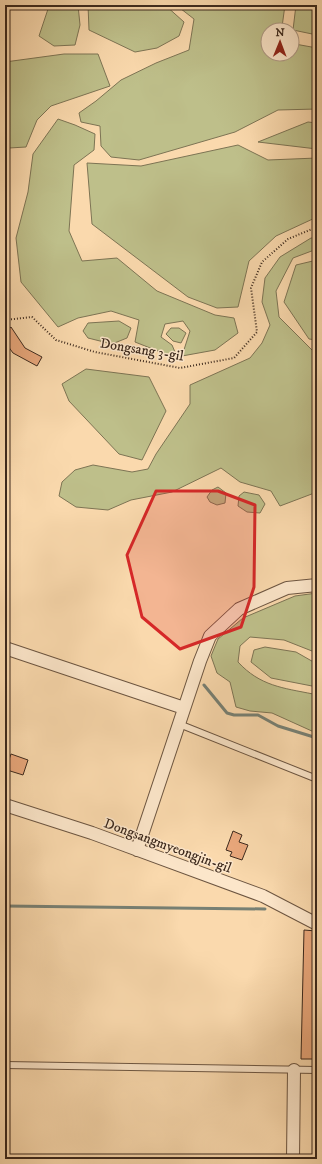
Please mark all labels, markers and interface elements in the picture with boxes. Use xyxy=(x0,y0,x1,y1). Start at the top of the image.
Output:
north arrow xyxy=(260,22,300,62)
text: N xyxy=(276,26,285,40)
street label: Dongsang 3-gil xyxy=(99,334,186,366)
street label: Dongsangmyeongjin-gil xyxy=(101,814,235,878)

